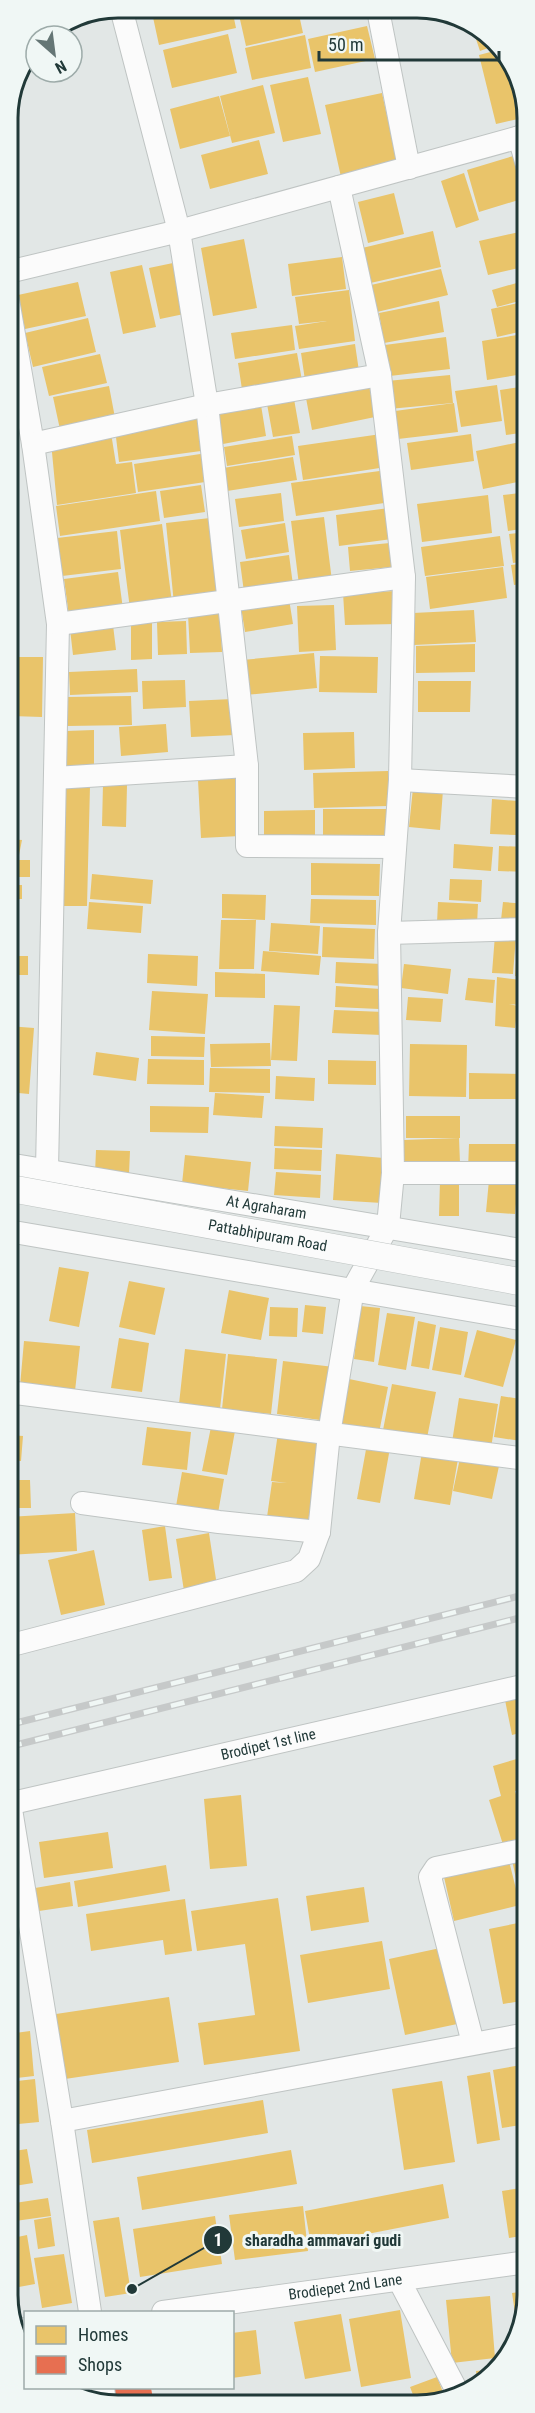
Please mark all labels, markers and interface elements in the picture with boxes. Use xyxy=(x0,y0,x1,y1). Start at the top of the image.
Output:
north arrow xyxy=(24,24,84,84)
scale bar xyxy=(319,24,499,62)
text: 50 m xyxy=(328,34,363,55)
text: N xyxy=(52,56,70,77)
street label: At Agraharam xyxy=(225,1192,308,1223)
street label: Pattabhipuram Road xyxy=(207,1216,329,1255)
street label: Brodipet 1st line xyxy=(219,1725,317,1764)
callout: sharadha ammavari gudi xyxy=(203,2223,413,2257)
text: 1 xyxy=(213,2229,223,2250)
text: sharadha ammavari gudi xyxy=(245,2231,401,2250)
street label: Brodiepet 2nd Lane xyxy=(287,2270,403,2304)
legend xyxy=(24,2311,234,2389)
text: Homes xyxy=(78,2324,128,2345)
text: Shops xyxy=(78,2354,122,2375)

